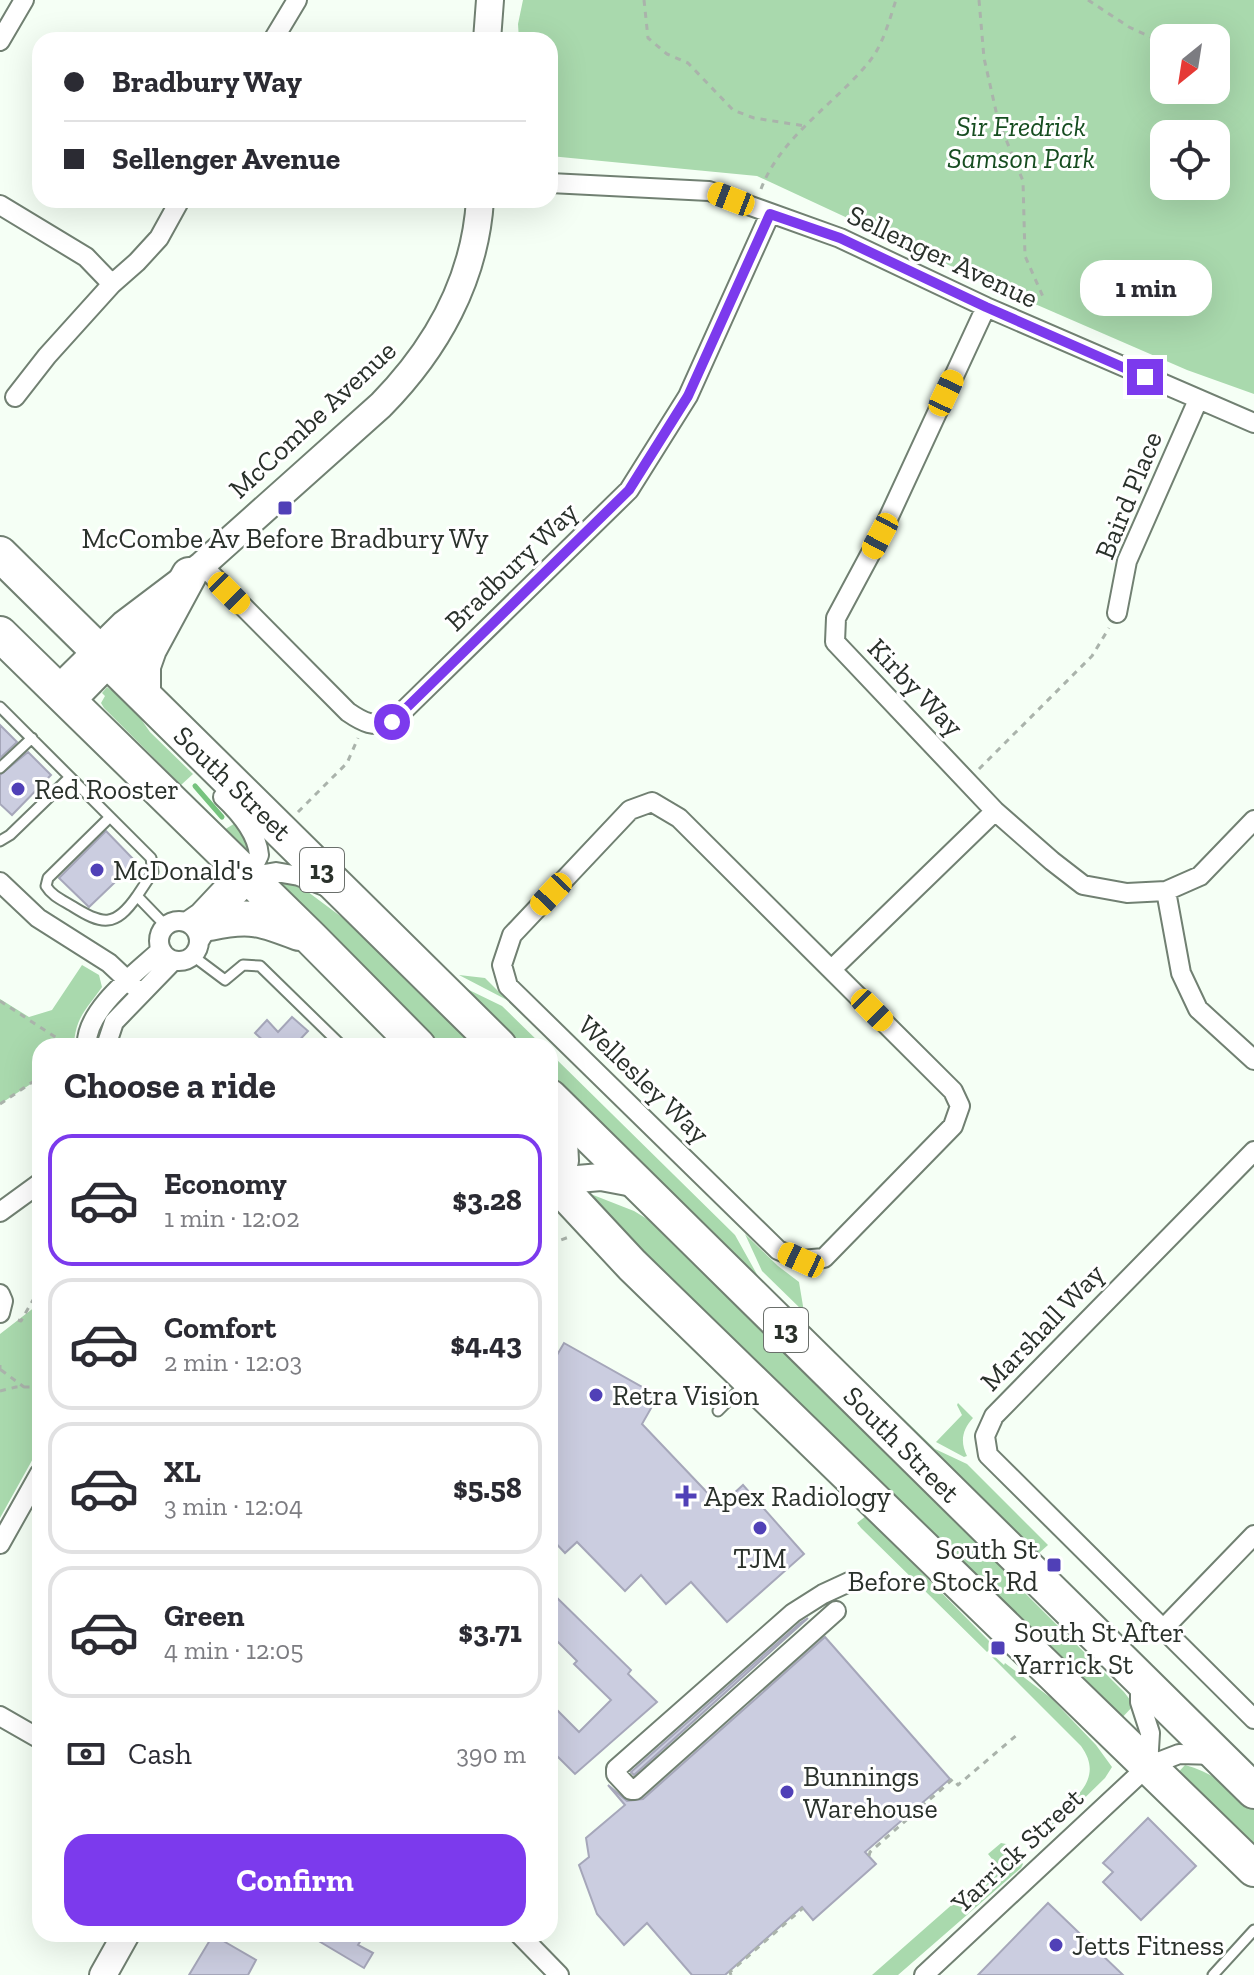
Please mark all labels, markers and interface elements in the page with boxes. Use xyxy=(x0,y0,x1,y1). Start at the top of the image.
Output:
north arrow xyxy=(1150,24,1230,104)
map controls xyxy=(1150,24,1230,200)
text: Bradbury Way xyxy=(112,64,302,100)
park label: Sir Fredrick Samson Park xyxy=(947,110,1095,175)
button: locate xyxy=(1150,120,1230,200)
text: Sellenger Avenue xyxy=(112,141,340,177)
car xyxy=(704,179,758,219)
street label: Sellenger Avenue xyxy=(842,198,1043,315)
callout: 1 min xyxy=(1079,261,1211,317)
text: 1 min xyxy=(1115,272,1177,304)
street label: McCombe Avenue xyxy=(222,334,403,505)
route end xyxy=(1127,359,1163,395)
car xyxy=(925,366,967,420)
street label: Baird Place xyxy=(1088,426,1169,564)
street label: Bradbury Way xyxy=(438,495,585,638)
marker: McCombe Av Before Bradbury Wy xyxy=(276,499,294,517)
car xyxy=(858,509,902,563)
place label: McCombe Av Before Bradbury Wy xyxy=(81,522,489,555)
car xyxy=(204,568,254,618)
street label: Kirby Way xyxy=(861,632,971,744)
route start xyxy=(374,704,410,740)
street label: South Street xyxy=(167,719,299,848)
place label: Red Rooster xyxy=(34,773,179,806)
marker: Red Rooster xyxy=(9,780,27,798)
road number: 13 xyxy=(300,848,344,892)
place label: McDonald's xyxy=(113,854,253,887)
marker: McDonald's xyxy=(88,861,106,879)
car xyxy=(526,868,576,920)
car xyxy=(847,985,897,1035)
street label: Wellesley Way xyxy=(571,1009,717,1151)
text: Choose a ride xyxy=(64,1064,276,1107)
icon: car xyxy=(68,1164,140,1236)
text: Economy xyxy=(164,1166,287,1202)
text: $3.28 xyxy=(452,1182,522,1218)
text: 1 min · 12:02 xyxy=(164,1202,300,1234)
car xyxy=(774,1239,828,1281)
street label: Marshall Way xyxy=(974,1257,1112,1398)
icon: car xyxy=(68,1308,140,1380)
road number: 13 xyxy=(764,1308,808,1352)
text: Comfort xyxy=(164,1310,276,1346)
text: $4.43 xyxy=(450,1326,522,1362)
text: 2 min · 12:03 xyxy=(164,1346,302,1378)
place label: Retra Vision xyxy=(612,1379,759,1412)
street label: South Street xyxy=(837,1379,967,1510)
marker: Retra Vision xyxy=(587,1386,605,1404)
icon: car xyxy=(68,1452,140,1524)
text: XL xyxy=(164,1454,201,1490)
text: $5.58 xyxy=(453,1470,522,1506)
place label: Apex Radiology xyxy=(704,1480,892,1513)
marker: Apex Radiology xyxy=(675,1485,697,1507)
text: 3 min · 12:04 xyxy=(164,1490,303,1522)
marker: TJM xyxy=(751,1519,769,1537)
place label: South St Before Stock Rd xyxy=(848,1533,1039,1598)
place label: TJM xyxy=(733,1542,787,1575)
marker: South St Before Stock Rd xyxy=(1045,1556,1063,1574)
icon: car xyxy=(68,1596,140,1668)
text: Green xyxy=(164,1598,244,1634)
text: $3.71 xyxy=(458,1614,522,1650)
place label: South St After Yarrick St xyxy=(1013,1616,1184,1681)
text: 4 min · 12:05 xyxy=(164,1634,304,1666)
marker: South St After Yarrick St xyxy=(989,1639,1007,1657)
icon: cash xyxy=(64,1732,108,1776)
text: Cash xyxy=(128,1736,192,1772)
text: 390 m xyxy=(456,1738,526,1770)
place label: Bunnings Warehouse xyxy=(803,1760,938,1825)
street label: Yarrick Street xyxy=(944,1781,1090,1920)
marker: Bunnings Warehouse xyxy=(778,1783,796,1801)
button: Confirm xyxy=(64,1834,526,1926)
place label: Jetts Fitness xyxy=(1072,1929,1224,1962)
marker: Jetts Fitness xyxy=(1047,1936,1065,1954)

